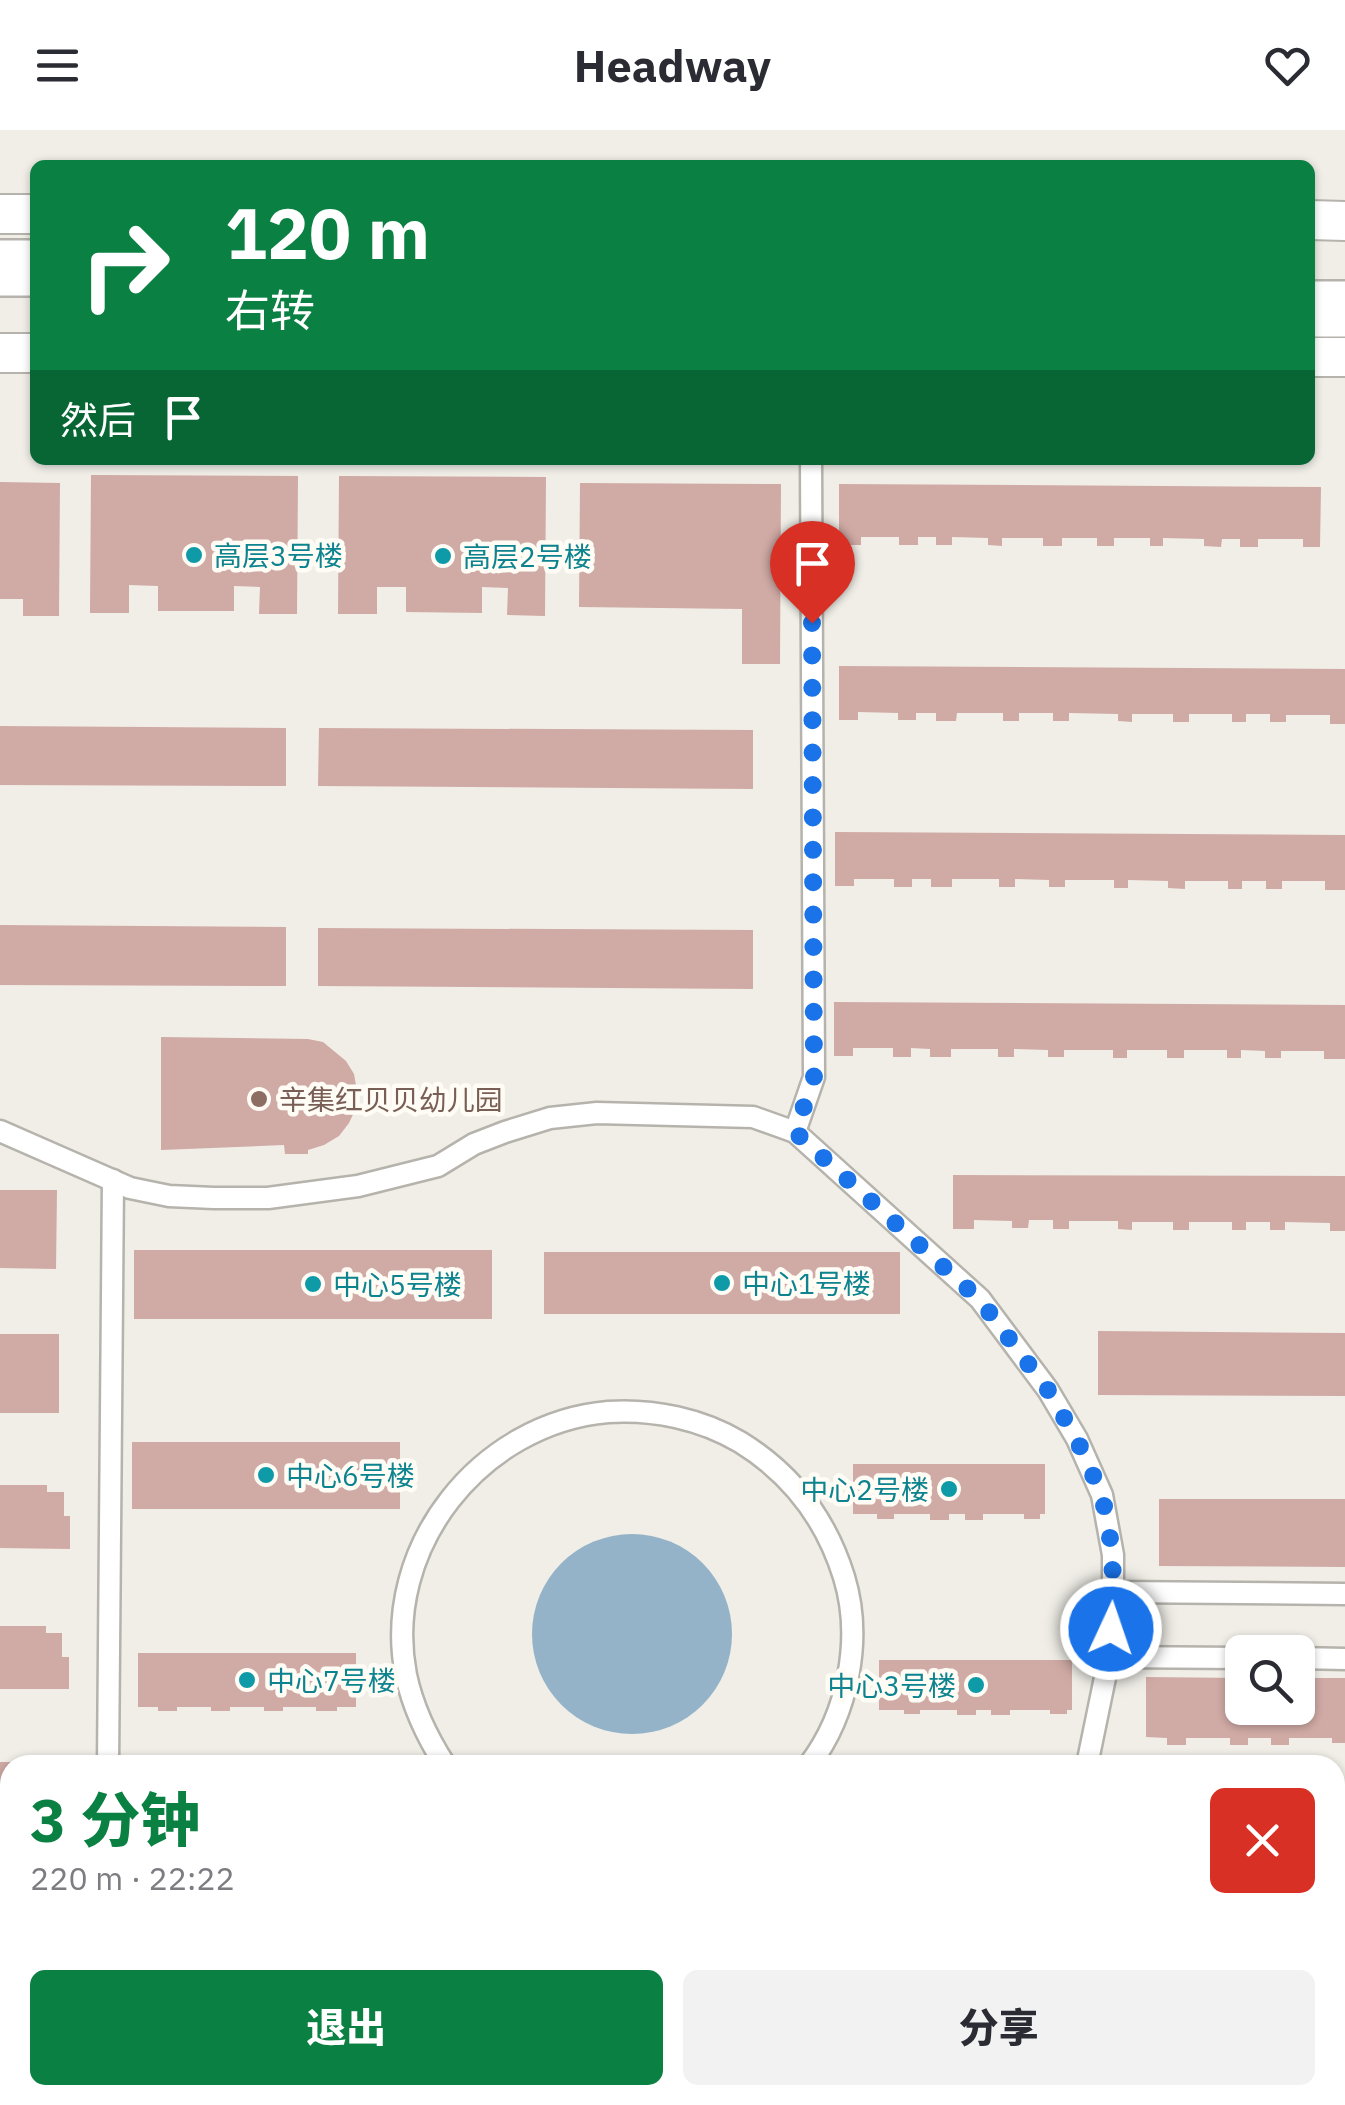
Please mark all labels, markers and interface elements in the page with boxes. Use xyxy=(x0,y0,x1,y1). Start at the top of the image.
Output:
text: Headway xyxy=(574,36,771,94)
icon: menu xyxy=(30,38,85,93)
icon: heart xyxy=(1260,38,1315,93)
text: 120 m xyxy=(225,187,430,278)
icon: right xyxy=(60,200,190,330)
text: 右转 xyxy=(225,281,315,339)
icon: arrive xyxy=(156,390,211,445)
text: 然后 xyxy=(60,395,136,444)
pin xyxy=(770,521,855,624)
icon: arrive xyxy=(785,536,840,591)
place label: 高层3号楼 xyxy=(214,537,343,574)
place label: 高层2号楼 xyxy=(463,538,592,575)
marker: 高层3号楼 xyxy=(183,544,205,566)
marker: 高层2号楼 xyxy=(432,545,454,567)
place label: 辛集红贝贝幼儿园 xyxy=(279,1081,503,1118)
marker: 辛集红贝贝幼儿园 xyxy=(248,1088,270,1110)
place label: 中心1号楼 xyxy=(742,1265,871,1302)
place label: 中心5号楼 xyxy=(333,1266,462,1303)
marker: 中心1号楼 xyxy=(711,1272,733,1294)
marker: 中心5号楼 xyxy=(302,1273,324,1295)
place label: 中心6号楼 xyxy=(286,1457,415,1494)
marker: 中心6号楼 xyxy=(255,1464,277,1486)
place label: 中心2号楼 xyxy=(800,1471,929,1508)
marker: 中心2号楼 xyxy=(938,1478,960,1500)
position arrow xyxy=(1059,1577,1163,1681)
map controls xyxy=(1225,1635,1315,1725)
button: search xyxy=(1225,1635,1315,1725)
place label: 中心7号楼 xyxy=(267,1662,396,1699)
place label: 中心3号楼 xyxy=(827,1667,956,1704)
marker: 中心7号楼 xyxy=(236,1669,258,1691)
marker: 中心3号楼 xyxy=(965,1674,987,1696)
text: 3 分钟 xyxy=(30,1780,200,1859)
button: close xyxy=(1210,1788,1315,1893)
text: 220 m · 22:22 xyxy=(30,1857,235,1899)
button: 退出 xyxy=(30,1970,663,2085)
button: 分享 xyxy=(683,1970,1315,2085)

